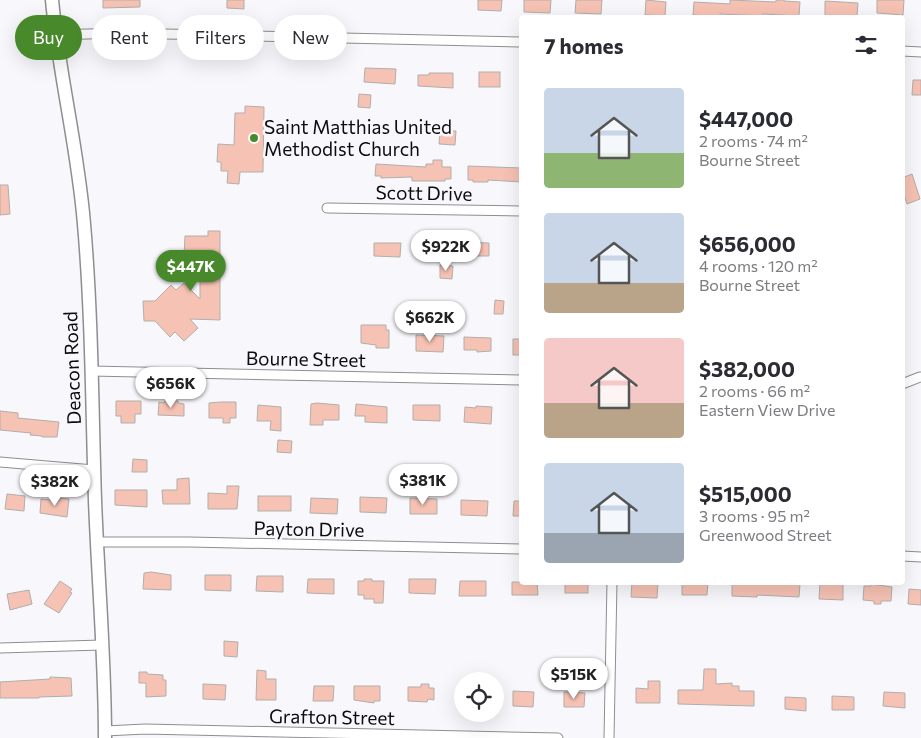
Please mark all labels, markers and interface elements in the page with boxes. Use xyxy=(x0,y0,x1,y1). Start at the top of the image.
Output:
chip: Buy xyxy=(15,15,82,60)
chip: Rent xyxy=(92,15,167,60)
chip: Filters xyxy=(177,15,264,60)
chip: New xyxy=(274,15,347,60)
icon: filters xyxy=(852,31,880,59)
text: 7 homes xyxy=(544,33,623,58)
text: $447,000 xyxy=(699,106,793,131)
icon: home xyxy=(584,108,644,168)
place label: Saint Matthias United Methodist Church xyxy=(264,115,452,160)
text: 2 rooms · 74 m² xyxy=(699,131,808,150)
marker: Saint Matthias United Methodist Church xyxy=(248,132,260,144)
text: Bourne Street xyxy=(699,150,800,169)
street label: Scott Drive xyxy=(375,180,473,205)
pin: $922K xyxy=(411,230,481,272)
text: $656,000 xyxy=(699,231,796,256)
icon: home xyxy=(584,233,644,293)
text: $922K xyxy=(422,236,470,255)
pin: $447K xyxy=(156,250,226,292)
text: $447K xyxy=(167,256,215,275)
text: 4 rooms · 120 m² xyxy=(699,256,818,275)
text: Bourne Street xyxy=(699,275,800,294)
pin: $662K xyxy=(395,300,465,343)
text: $662K xyxy=(405,307,455,326)
street label: Deacon Road xyxy=(58,311,85,425)
street label: Bourne Street xyxy=(246,346,366,371)
text: $382,000 xyxy=(699,356,795,381)
icon: home xyxy=(584,358,644,418)
pin: $656K xyxy=(136,366,206,409)
text: $656K xyxy=(146,373,196,392)
text: 2 rooms · 66 m² xyxy=(699,381,810,400)
text: Eastern View Drive xyxy=(699,400,835,419)
pin: $382K xyxy=(20,464,90,507)
pin: $381K xyxy=(388,464,458,506)
text: $381K xyxy=(400,470,446,489)
text: $382K xyxy=(31,471,79,490)
text: $515,000 xyxy=(699,481,792,506)
icon: home xyxy=(584,483,644,543)
text: 3 rooms · 95 m² xyxy=(699,506,810,525)
street label: Payton Drive xyxy=(253,516,365,541)
text: Greenwood Street xyxy=(699,525,832,544)
pin: $515K xyxy=(539,658,609,700)
text: $515K xyxy=(551,664,597,683)
map controls xyxy=(454,672,504,722)
button: locate xyxy=(454,672,504,722)
street label: Grafton Street xyxy=(269,704,395,729)

